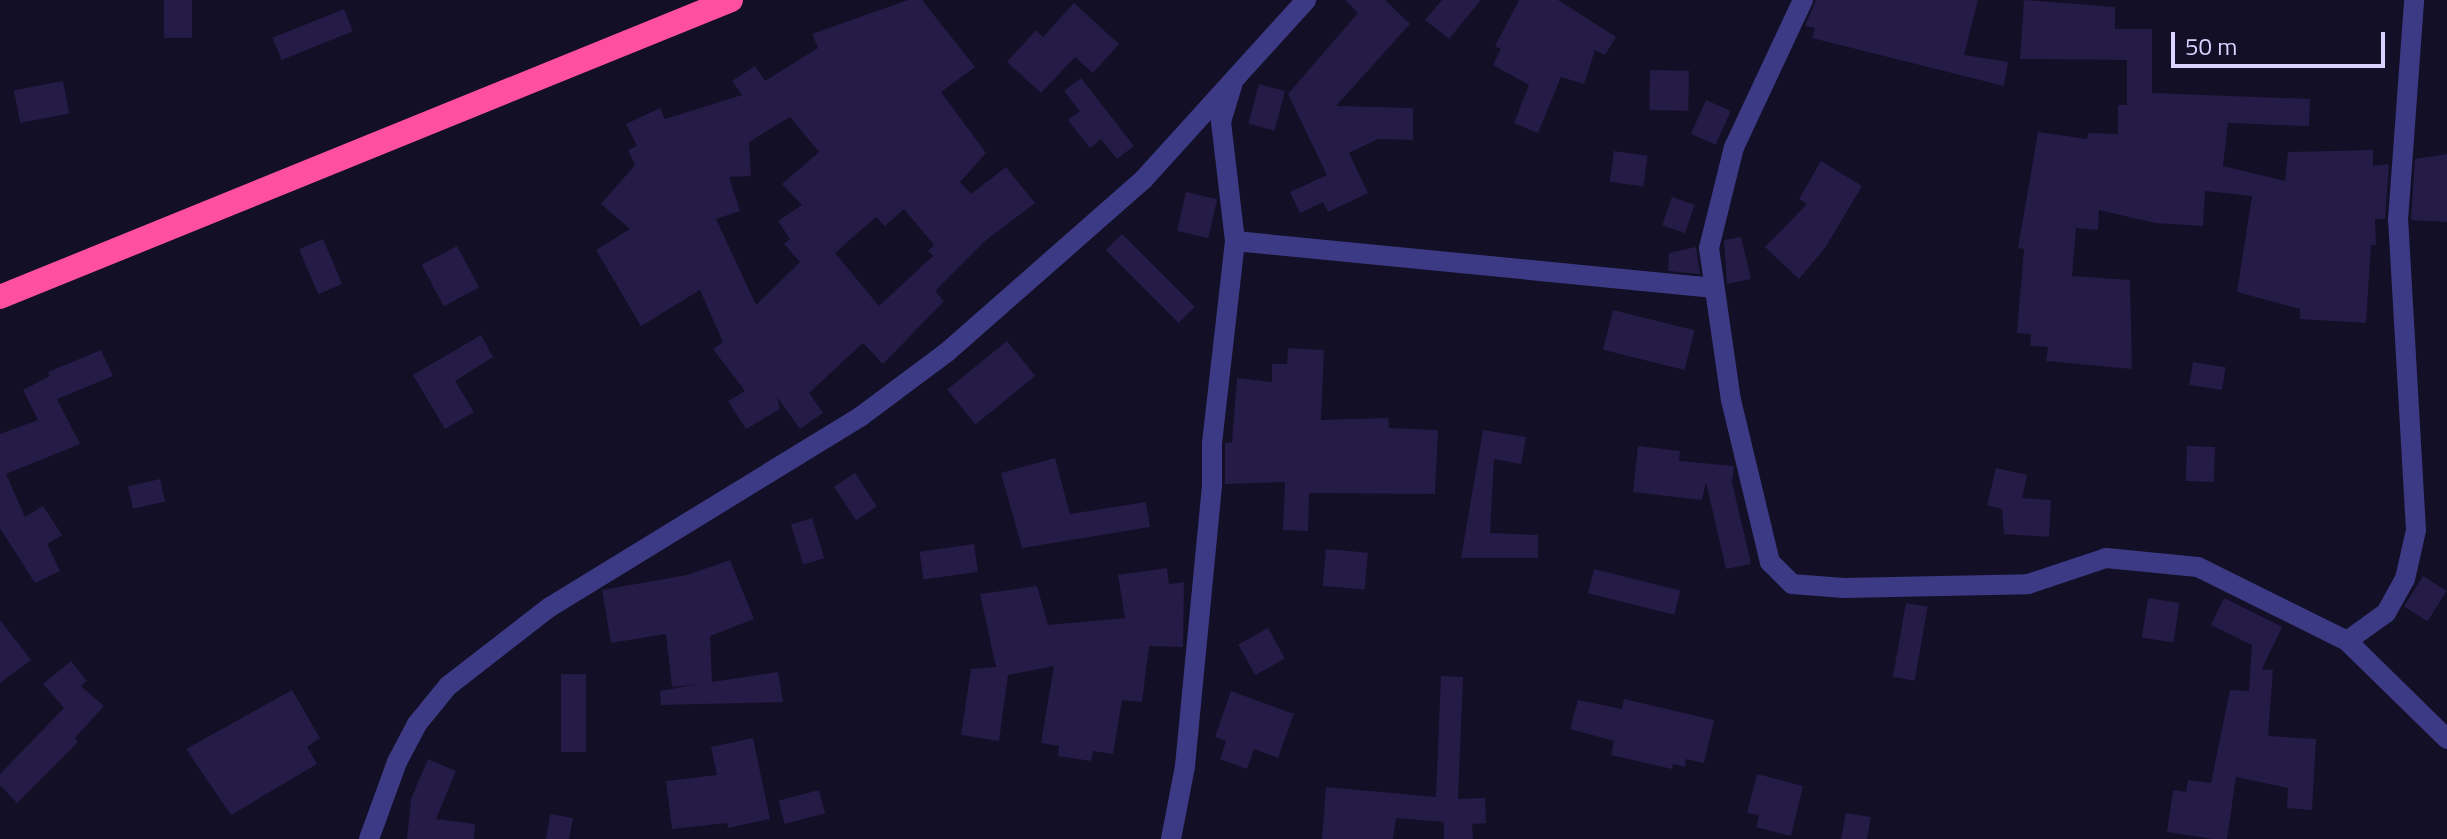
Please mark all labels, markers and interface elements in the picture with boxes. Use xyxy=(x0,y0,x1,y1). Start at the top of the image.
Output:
scale bar xyxy=(2175,16,2389,66)
text: 50 m xyxy=(2185,28,2237,64)

